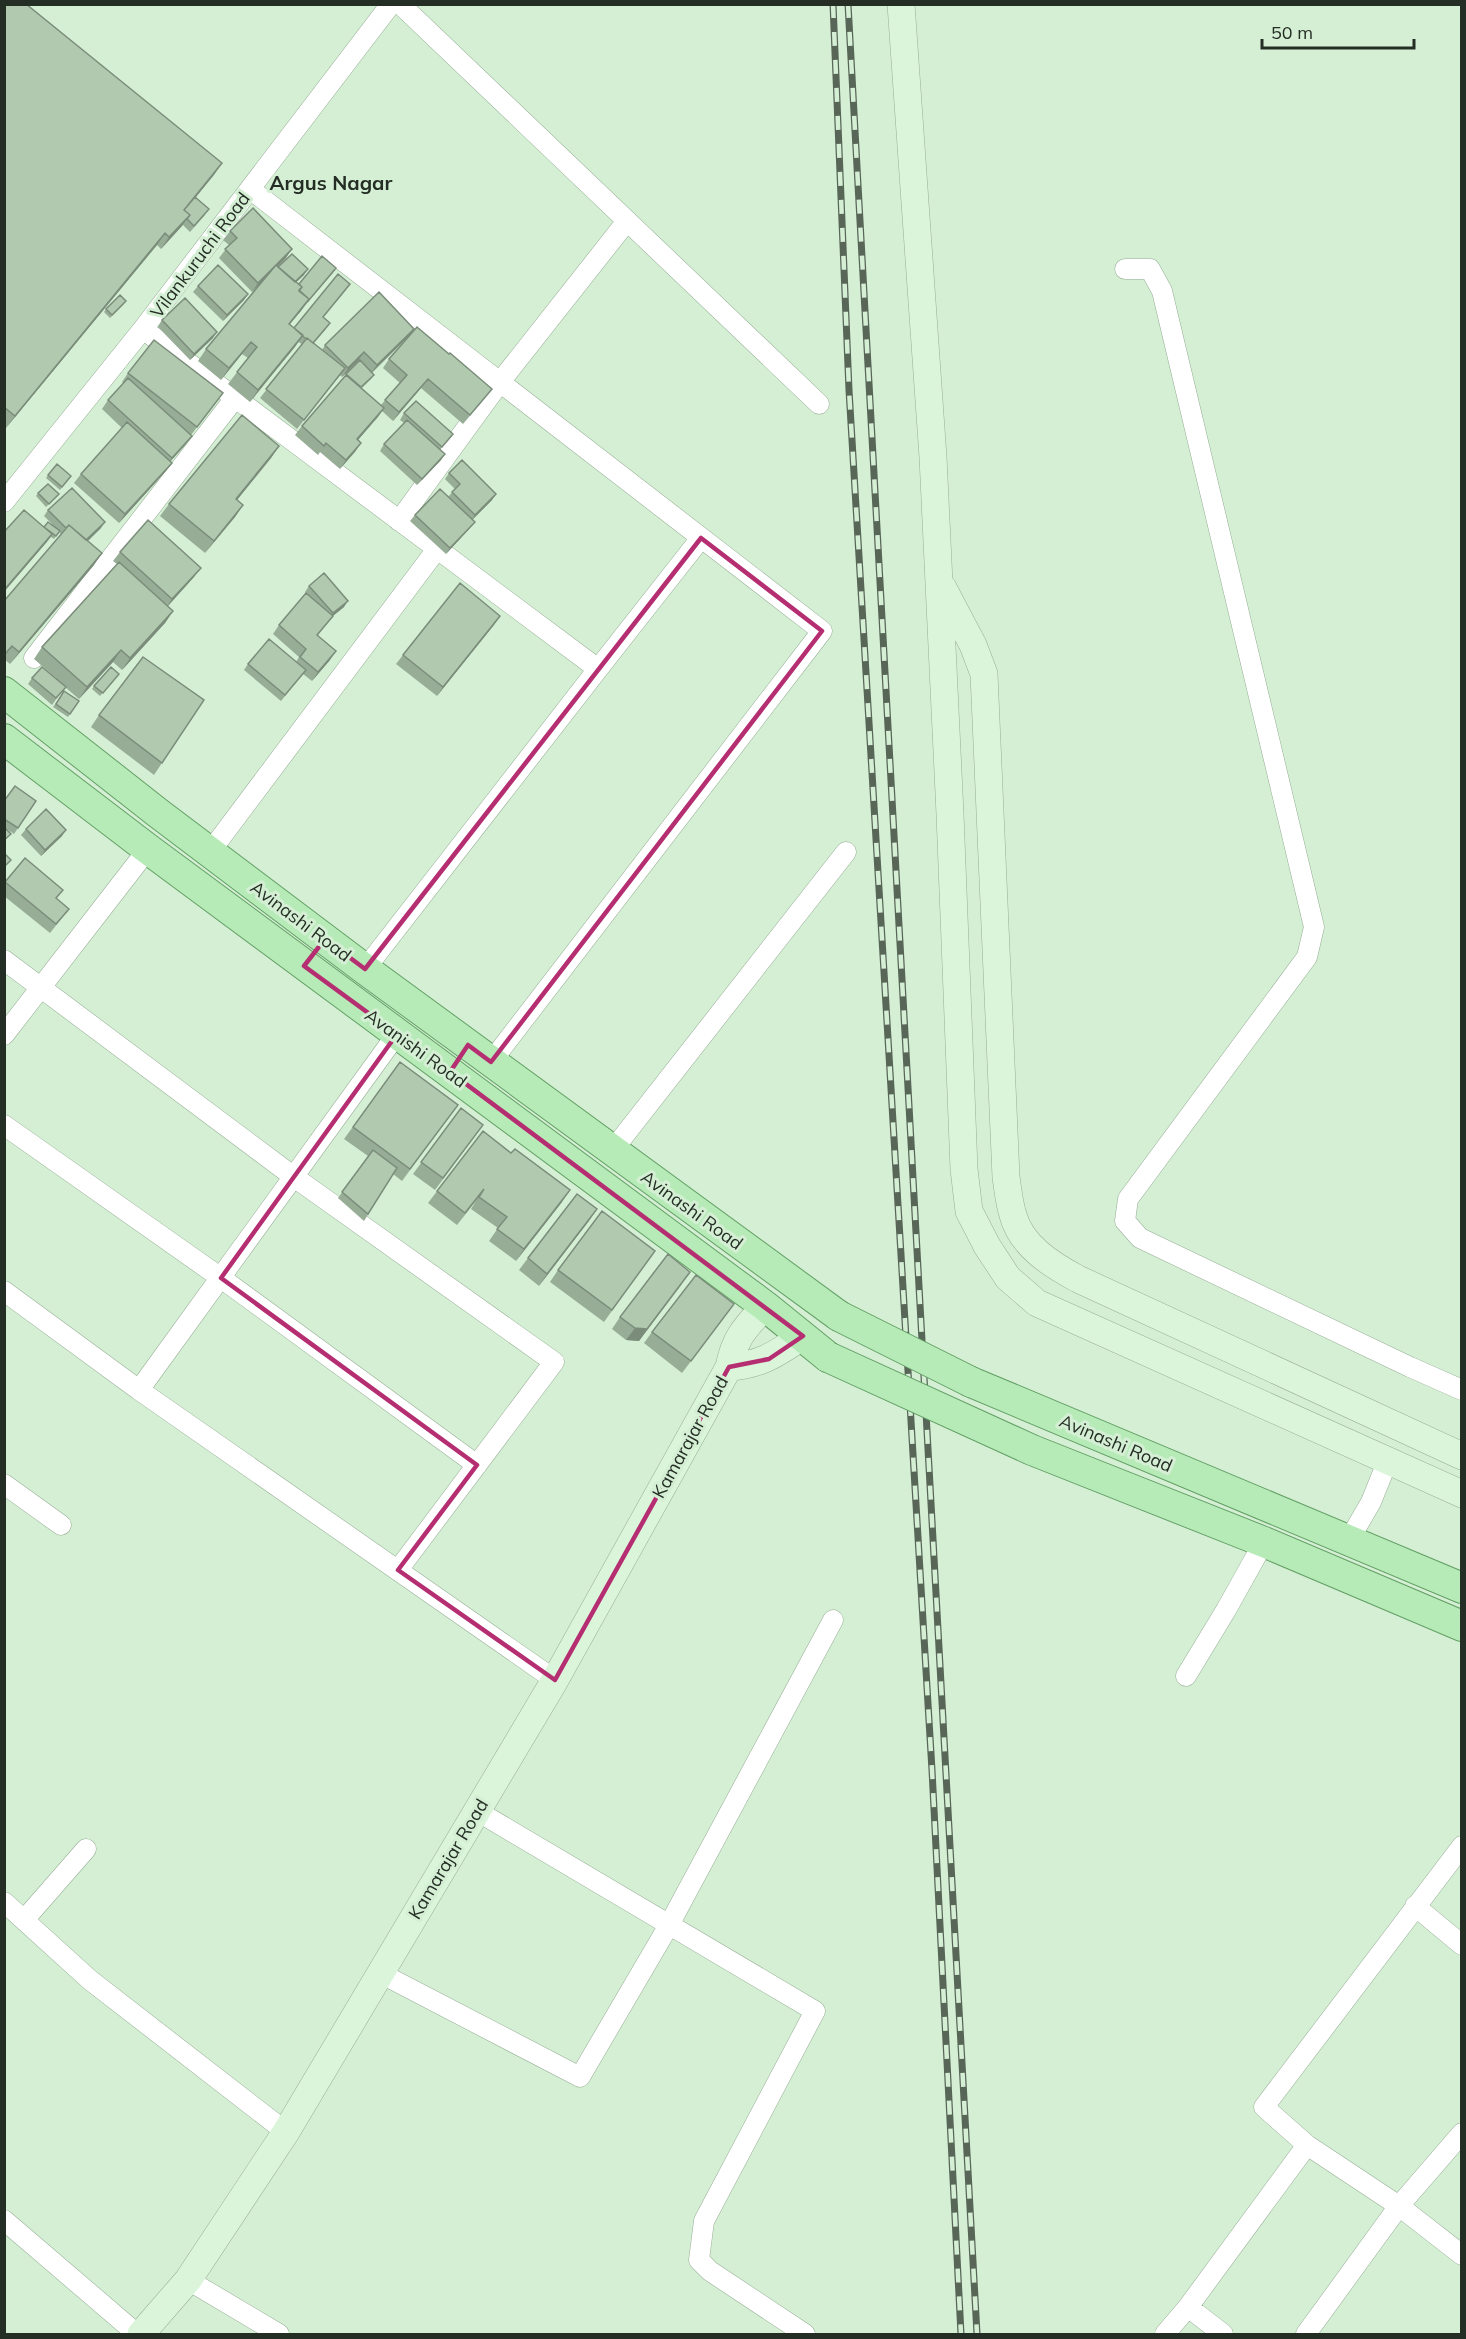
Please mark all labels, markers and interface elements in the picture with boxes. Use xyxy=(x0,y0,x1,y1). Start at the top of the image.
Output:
scale bar xyxy=(1262,12,1414,50)
text: 50 m xyxy=(1271,21,1313,44)
district label: Argus Nagar xyxy=(270,170,393,195)
street label: Vilankuruchi Road xyxy=(145,188,255,322)
street label: Avinashi Road xyxy=(246,876,356,966)
street label: Avanishi Road xyxy=(361,1003,471,1093)
street label: Avinashi Road xyxy=(636,1165,748,1255)
street label: Kamarajar Road xyxy=(647,1372,733,1502)
street label: Avinashi Road xyxy=(1056,1409,1176,1477)
street label: Kamarajar Road xyxy=(403,1795,493,1923)

